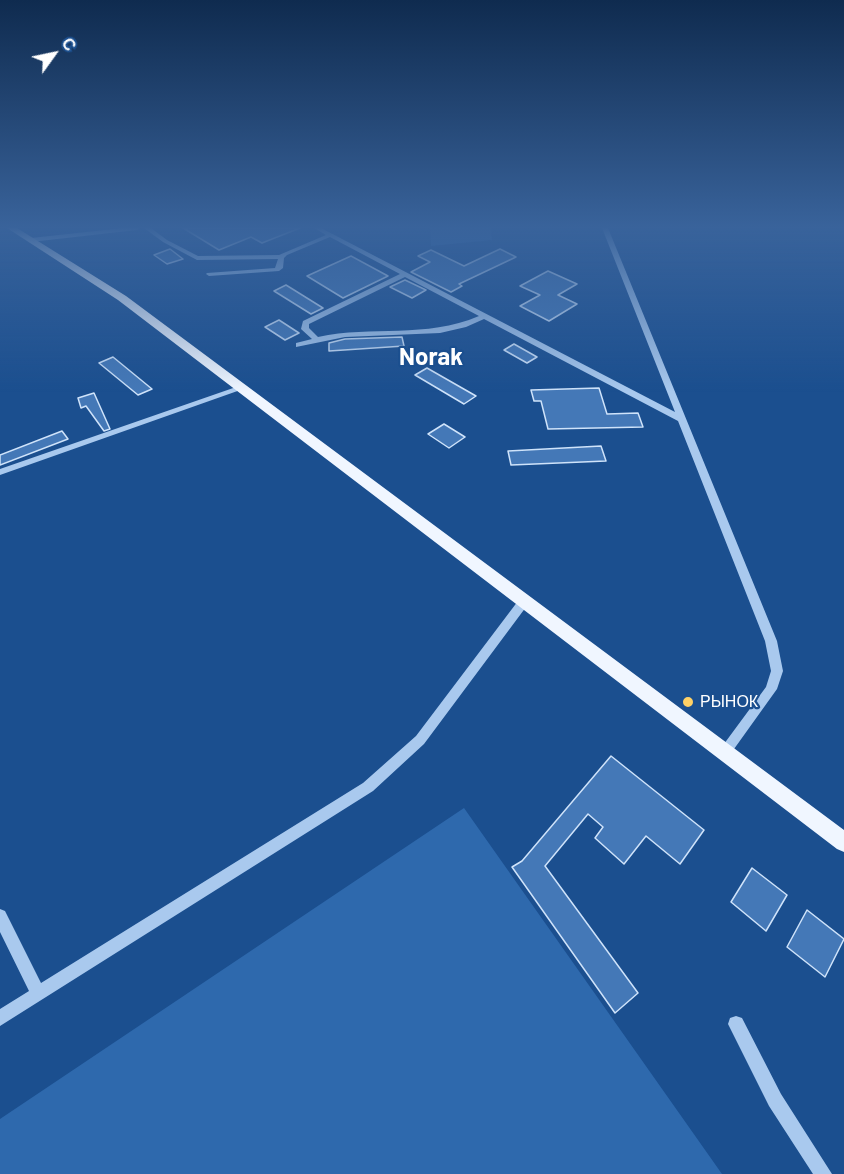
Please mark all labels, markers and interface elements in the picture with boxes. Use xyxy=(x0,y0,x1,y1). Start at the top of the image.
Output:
north arrow xyxy=(24,24,84,84)
text: С xyxy=(58,34,81,54)
district label: Norak xyxy=(399,343,463,371)
place label: РЫНОК xyxy=(700,692,758,712)
marker: РЫНОК xyxy=(681,695,695,709)

